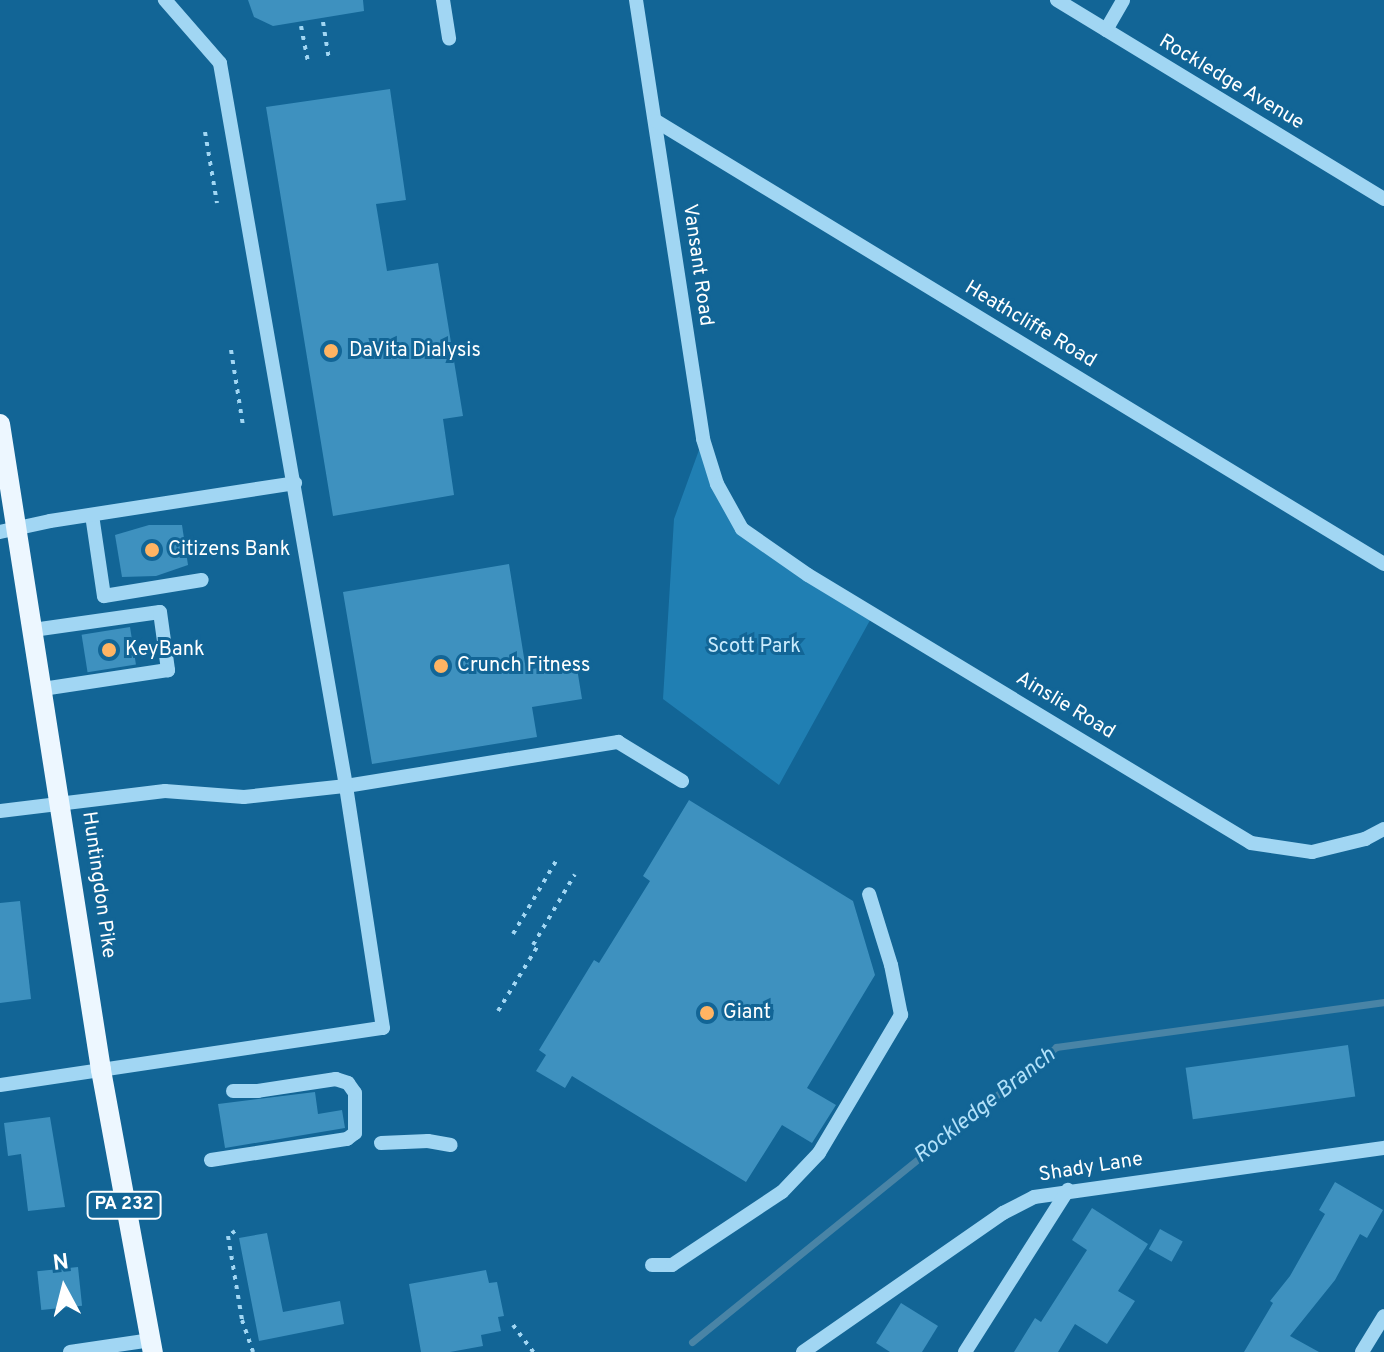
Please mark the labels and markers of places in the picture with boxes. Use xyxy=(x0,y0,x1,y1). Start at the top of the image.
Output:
place label: DaVita Dialysis xyxy=(349,339,481,363)
marker: DaVita Dialysis xyxy=(320,340,342,362)
place label: Citizens Bank xyxy=(168,538,290,562)
marker: Citizens Bank xyxy=(143,541,161,559)
place label: KeyBank xyxy=(125,638,205,662)
marker: KeyBank xyxy=(100,641,118,659)
place label: Crunch Fitness xyxy=(457,654,590,678)
marker: Crunch Fitness xyxy=(432,657,450,675)
place label: Giant xyxy=(723,1001,771,1025)
marker: Giant xyxy=(698,1004,716,1022)

